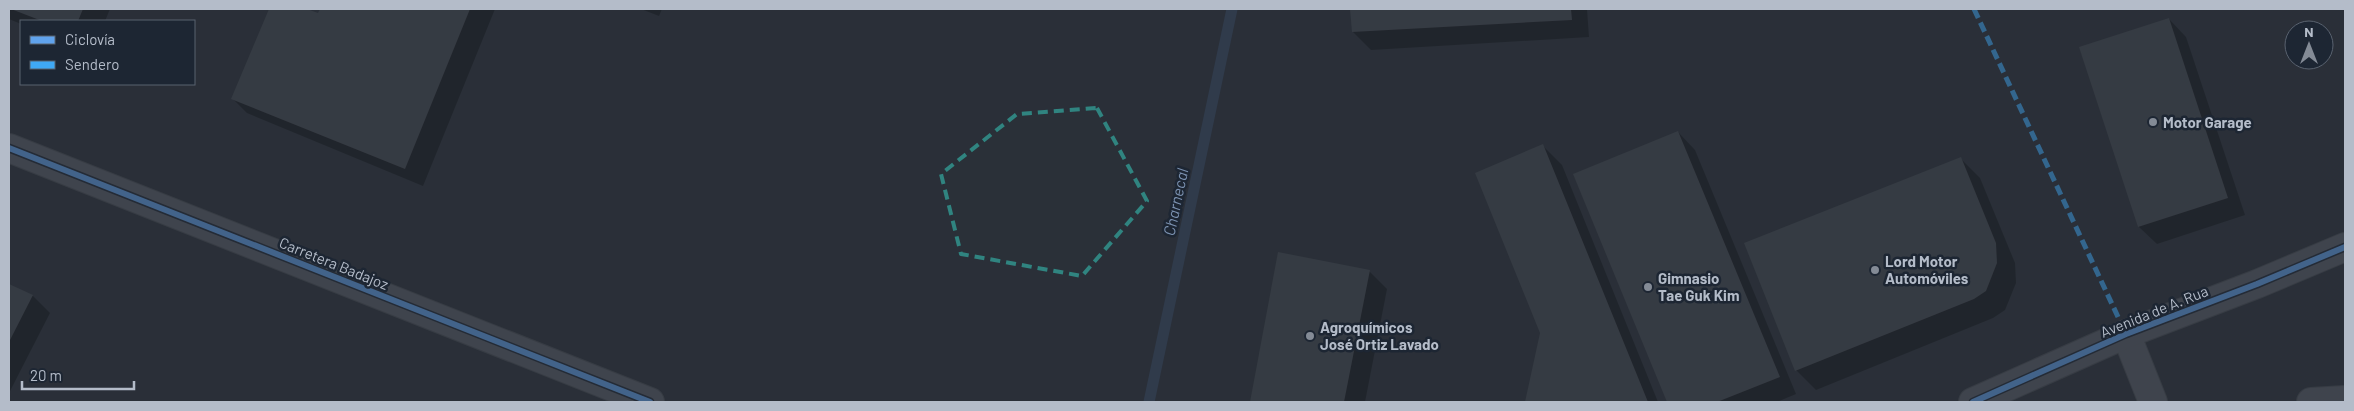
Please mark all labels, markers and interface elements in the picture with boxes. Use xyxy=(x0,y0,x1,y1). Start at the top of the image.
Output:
legend xyxy=(20,20,195,85)
north arrow xyxy=(2284,20,2334,70)
text: N xyxy=(2304,23,2314,40)
text: Ciclovía xyxy=(65,30,115,48)
text: Sendero xyxy=(65,55,119,73)
place label: Motor Garage xyxy=(2163,113,2252,131)
marker: Motor Garage xyxy=(2147,116,2159,128)
water label: Charnecal xyxy=(1159,166,1192,237)
street label: Carretera Badajoz xyxy=(277,233,391,293)
place label: Lord Motor Automóviles xyxy=(1885,252,1969,287)
marker: Lord Motor Automóviles xyxy=(1869,264,1881,276)
place label: Gimnasio Tae Guk Kim xyxy=(1658,269,1739,304)
marker: Gimnasio Tae Guk Kim xyxy=(1642,281,1654,293)
street label: Avenida de A. Rua xyxy=(2097,281,2211,341)
place label: Agroquímicos José Ortiz Lavado xyxy=(1320,318,1439,353)
marker: Agroquímicos José Ortiz Lavado xyxy=(1304,330,1316,342)
scale bar xyxy=(22,358,135,390)
text: 20 m xyxy=(30,366,62,384)

